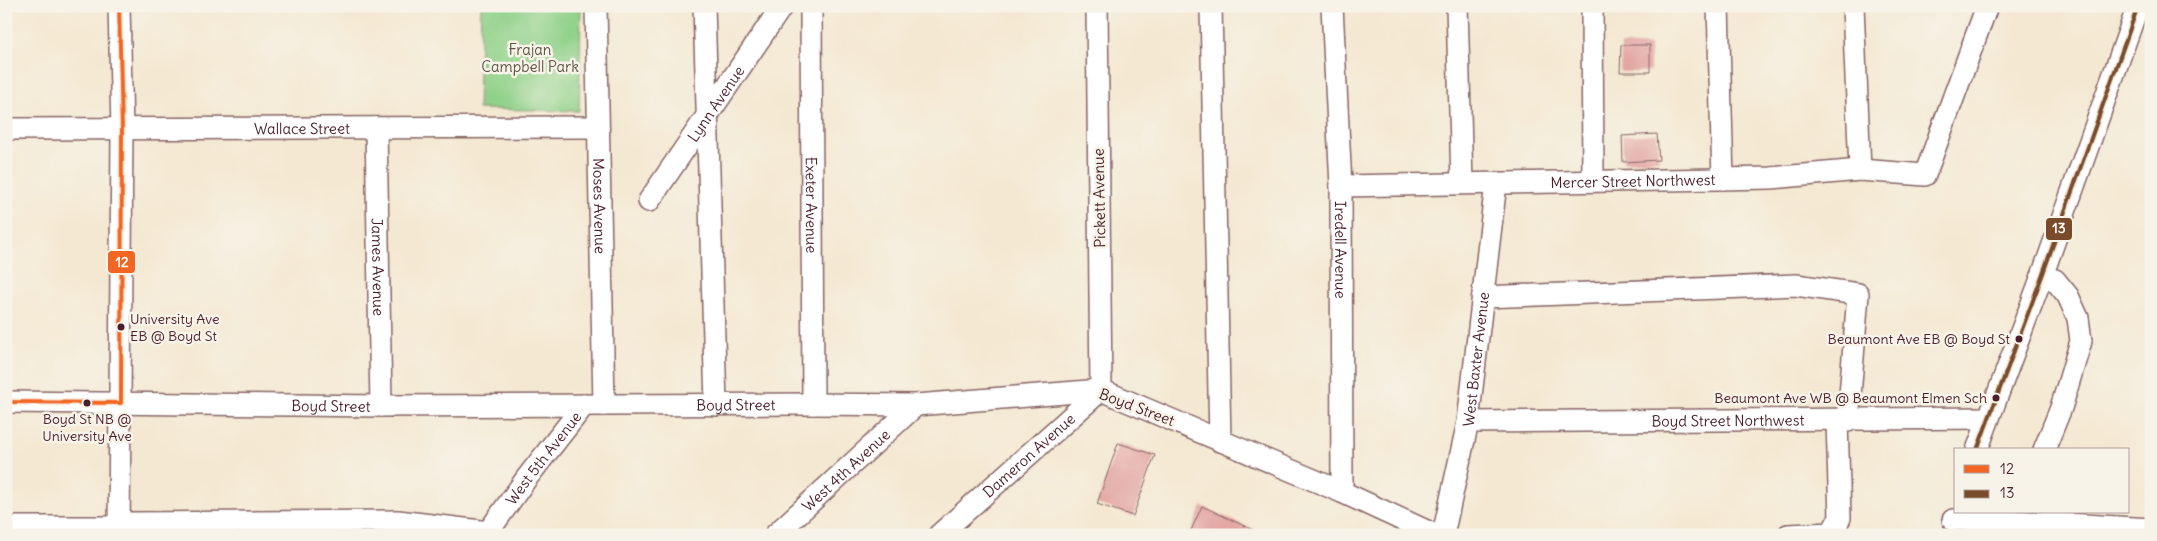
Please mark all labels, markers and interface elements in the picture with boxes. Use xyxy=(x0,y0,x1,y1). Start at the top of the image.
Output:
park label: Frajan Campbell Park xyxy=(481,40,579,76)
street label: Lynn Avenue xyxy=(683,62,748,145)
street label: Wallace Street xyxy=(254,118,350,138)
street label: Pickett Avenue xyxy=(1089,148,1109,248)
street label: Exeter Avenue xyxy=(802,157,822,253)
street label: Moses Avenue xyxy=(590,158,610,254)
street label: Mercer Street Northwest xyxy=(1550,170,1716,192)
street label: Iredell Avenue xyxy=(1332,201,1351,299)
line badge: 13 xyxy=(2045,217,2073,241)
street label: James Avenue xyxy=(368,218,389,316)
text: 13 xyxy=(2052,219,2066,237)
line badge: 12 xyxy=(107,250,136,274)
text: 12 xyxy=(115,253,129,271)
street label: West Baxter Avenue xyxy=(1458,291,1493,428)
place label: University Ave EB @ Boyd St xyxy=(130,310,219,345)
marker: University Ave EB @ Boyd St xyxy=(116,322,126,332)
place label: Beaumont Ave EB @ Boyd St xyxy=(1828,330,2010,348)
marker: Beaumont Ave EB @ Boyd St xyxy=(2014,334,2024,344)
street label: Boyd Street xyxy=(1097,384,1177,430)
place label: Beaumont Ave WB @ Beaumont Elmen Sch xyxy=(1714,389,1987,407)
marker: Beaumont Ave WB @ Beaumont Elmen Sch xyxy=(1991,393,2001,403)
street label: Boyd Street xyxy=(696,395,776,414)
street label: Boyd Street xyxy=(291,396,371,415)
marker: Boyd St NB @ University Ave xyxy=(82,398,92,408)
street label: West 5th Avenue xyxy=(501,407,585,508)
street label: Dameron Avenue xyxy=(978,409,1079,501)
place label: Boyd St NB @ University Ave xyxy=(42,410,132,445)
street label: Boyd Street Northwest xyxy=(1651,410,1805,430)
street label: West 4th Avenue xyxy=(798,425,894,515)
legend xyxy=(1954,448,2130,514)
text: 12 xyxy=(2000,459,2014,478)
text: 13 xyxy=(2000,483,2014,502)

